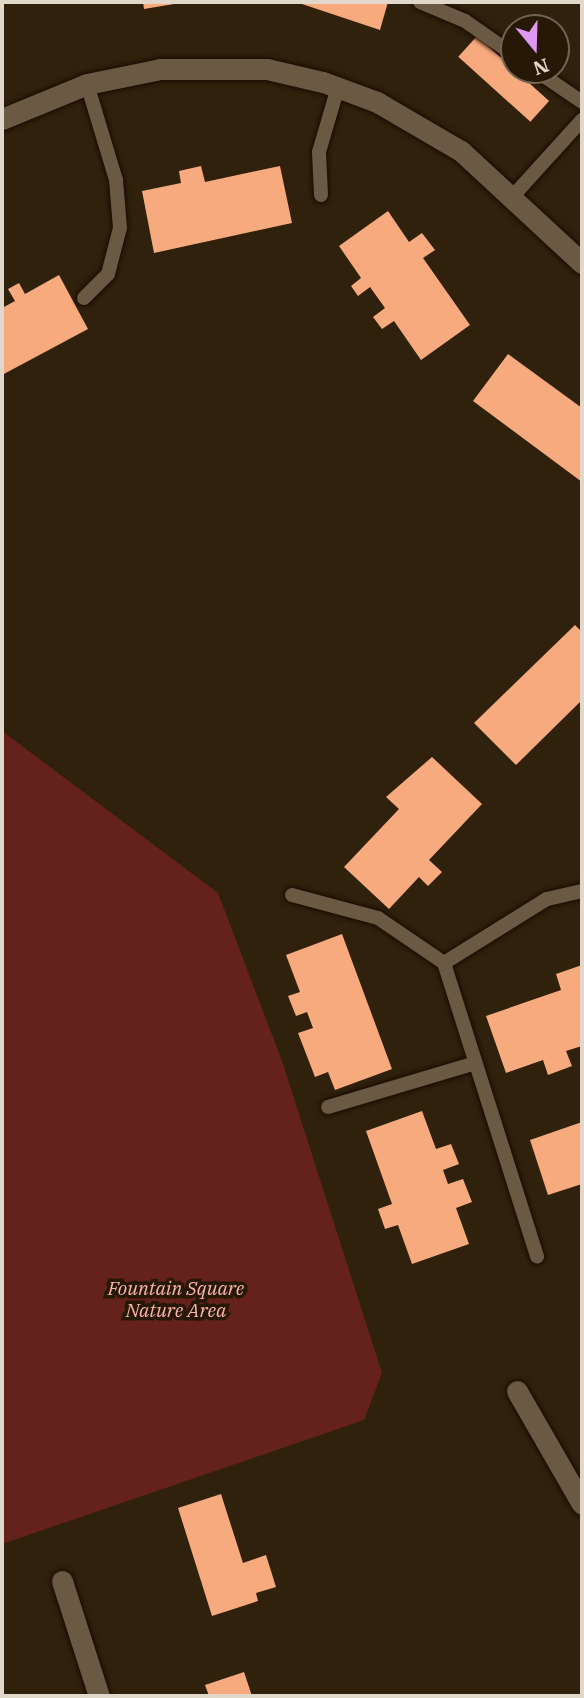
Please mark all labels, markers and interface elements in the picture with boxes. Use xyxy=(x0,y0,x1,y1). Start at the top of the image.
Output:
north arrow xyxy=(500,14,570,84)
text: N xyxy=(530,53,552,81)
park label: Fountain Square Nature Area xyxy=(108,1278,244,1322)

